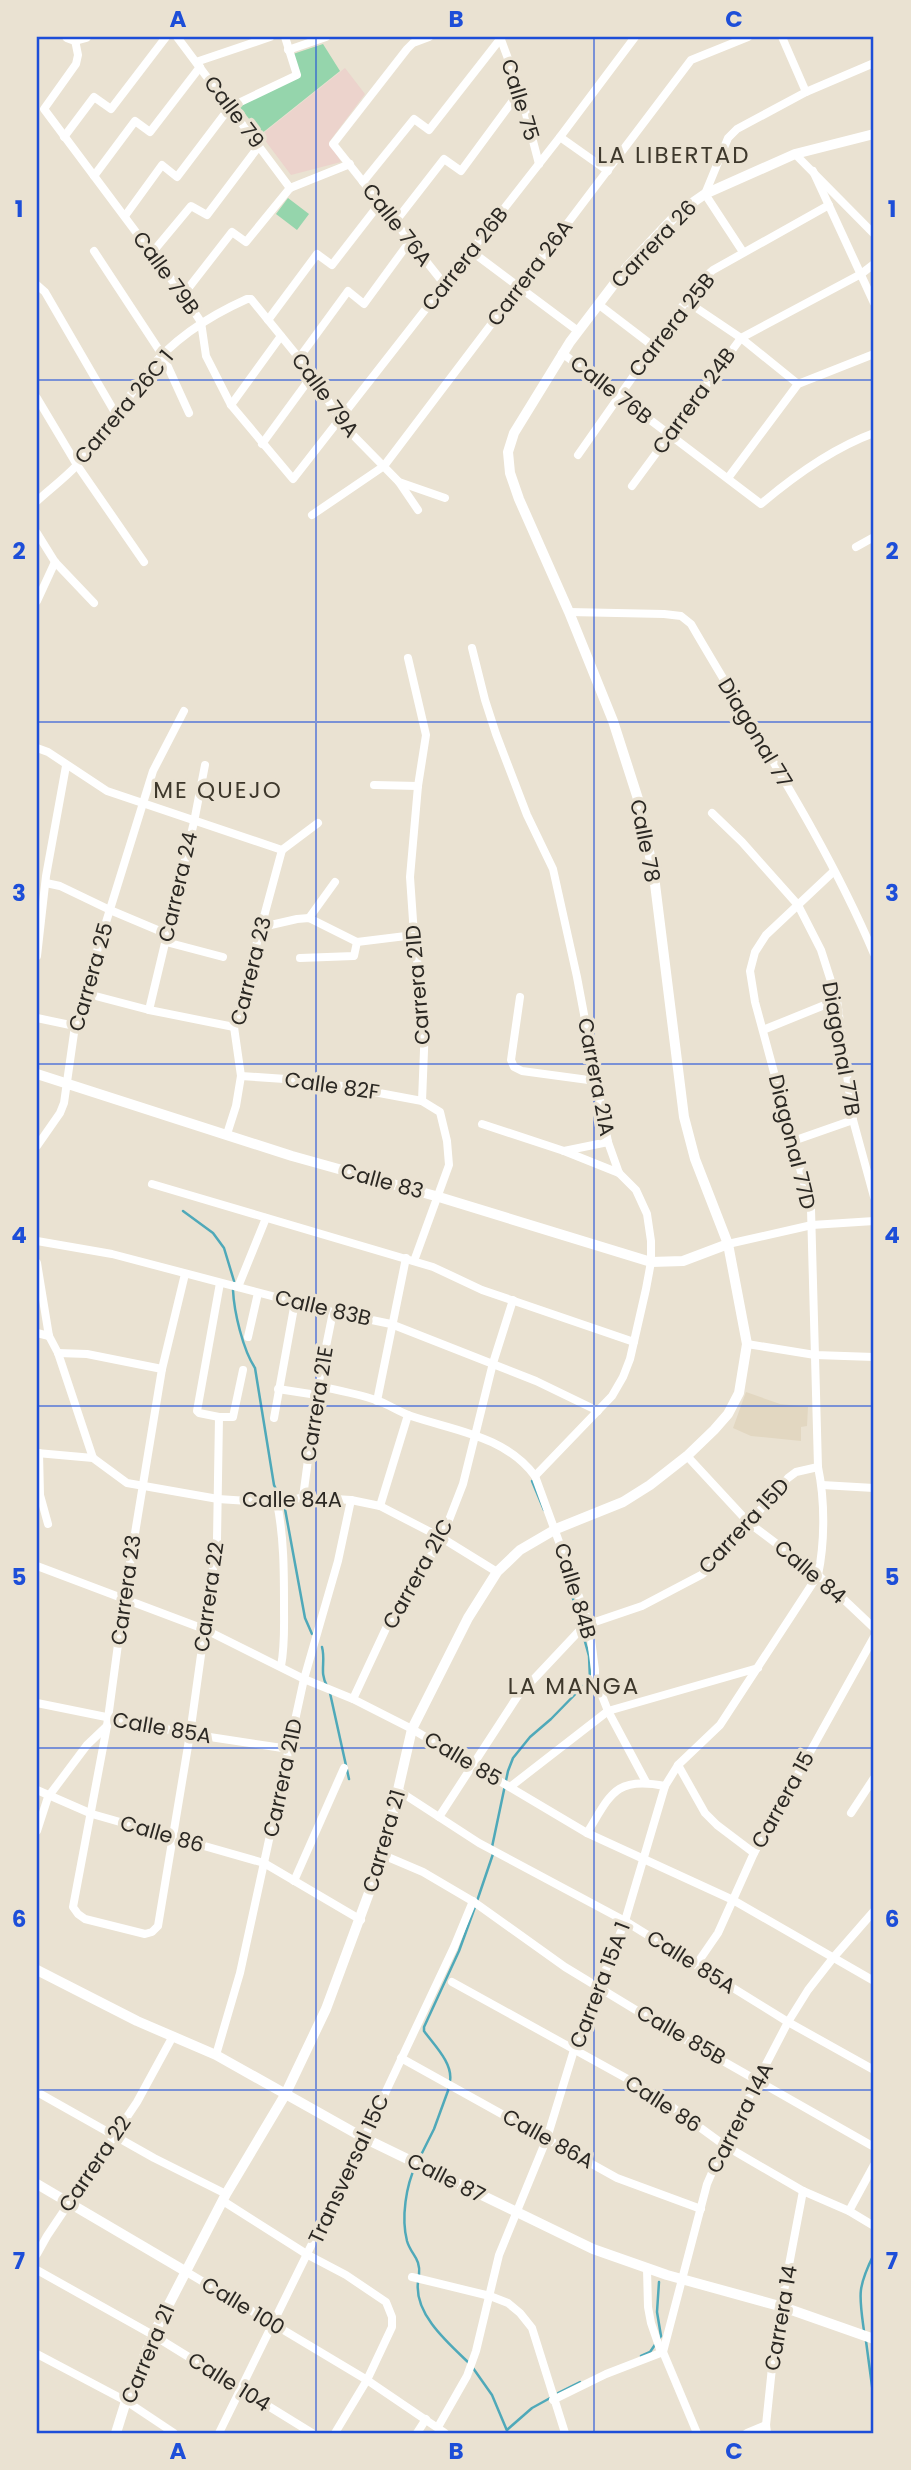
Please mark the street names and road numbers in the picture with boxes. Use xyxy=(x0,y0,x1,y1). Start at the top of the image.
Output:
street label: Calle 75 xyxy=(494,55,547,144)
street label: Calle 79 xyxy=(198,69,271,154)
street label: Calle 76A xyxy=(356,177,439,272)
street label: Carrera 26 xyxy=(604,193,703,294)
street label: Carrera 26B xyxy=(415,201,515,317)
street label: Carrera 26A xyxy=(480,214,579,332)
street label: Calle 79B xyxy=(126,225,207,320)
street label: Carrera 25B xyxy=(622,267,721,383)
street label: Carrera 24B xyxy=(645,342,742,460)
street label: Carrera 26C 1 xyxy=(67,343,180,470)
street label: Calle 79A xyxy=(285,346,366,443)
street label: Calle 76B xyxy=(564,348,658,431)
street label: Diagonal 77 xyxy=(711,672,800,793)
street label: Calle 78 xyxy=(623,797,668,885)
street label: Carrera 24 xyxy=(151,829,204,945)
street label: Carrera 23 xyxy=(223,913,278,1028)
street label: Carrera 25 xyxy=(61,919,120,1035)
street label: Carrera 21D xyxy=(398,924,437,1046)
street label: Diagonal 77B xyxy=(815,979,868,1118)
street label: Carrera 21A xyxy=(571,1015,622,1138)
street label: Calle 82F xyxy=(283,1065,381,1106)
street label: Diagonal 77D xyxy=(762,1071,823,1212)
street label: Calle 83 xyxy=(337,1156,427,1206)
street label: Calle 83B xyxy=(272,1282,374,1333)
street label: Carrera 21E xyxy=(293,1344,340,1464)
street label: Carrera 15D xyxy=(692,1471,796,1580)
street label: Calle 84A xyxy=(242,1485,342,1514)
street label: Carrera 21C xyxy=(375,1513,460,1634)
street label: Carrera 23 xyxy=(103,1533,148,1647)
street label: Calle 84 xyxy=(768,1533,853,1610)
street label: Calle 84B xyxy=(547,1539,604,1642)
street label: Carrera 22 xyxy=(186,1540,231,1654)
street label: Calle 85A xyxy=(110,1705,214,1750)
street label: Carrera 21D xyxy=(256,1716,309,1840)
street label: Calle 85 xyxy=(419,1724,508,1793)
street label: Carrera 15 xyxy=(744,1746,821,1853)
street label: Carrera 21 xyxy=(355,1786,412,1896)
street label: Calle 86 xyxy=(117,1808,207,1859)
street label: Carrera 15A 1 xyxy=(562,1917,637,2052)
street label: Calle 85A xyxy=(641,1923,741,2000)
street label: Calle 85B xyxy=(631,1997,731,2072)
street label: Carrera 14A xyxy=(699,2057,780,2178)
street label: Calle 86 xyxy=(619,2068,707,2139)
street label: Transversal 15C xyxy=(301,2089,396,2249)
street label: Calle 86A xyxy=(497,2102,599,2176)
street label: Carrera 22 xyxy=(52,2110,138,2218)
street label: Calle 87 xyxy=(402,2146,490,2210)
street label: Carrera 14 xyxy=(757,2263,804,2373)
street label: Calle 100 xyxy=(196,2269,290,2342)
street label: Carrera 21 xyxy=(114,2300,182,2408)
street label: Calle 104 xyxy=(182,2345,276,2418)

